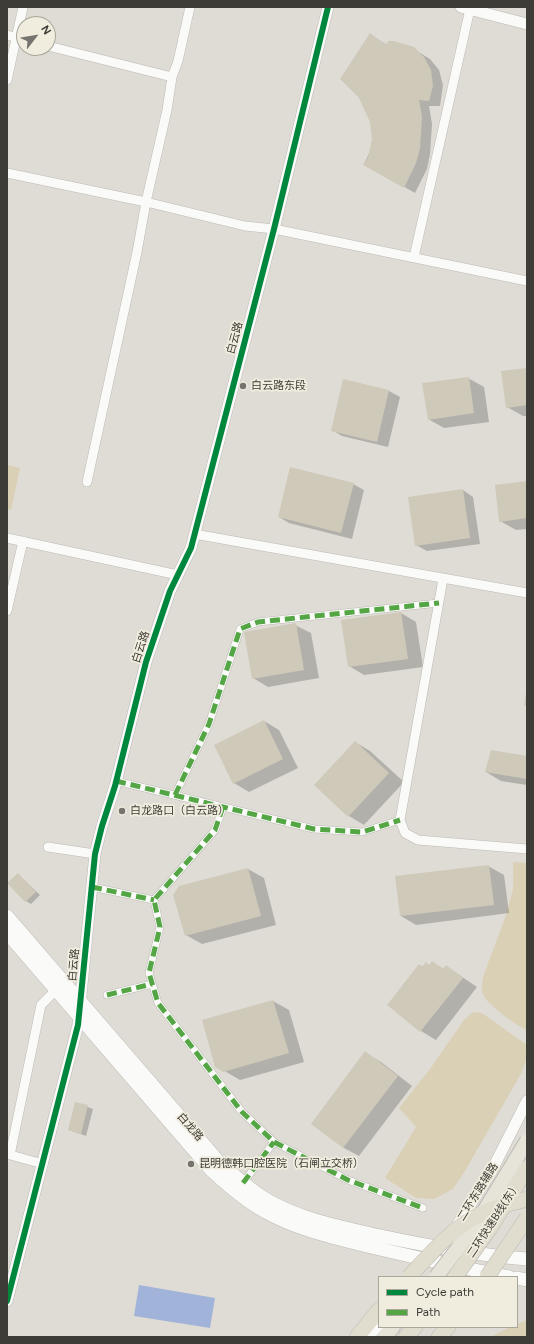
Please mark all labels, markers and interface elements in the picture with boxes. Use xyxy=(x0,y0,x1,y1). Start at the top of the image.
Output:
north arrow xyxy=(16,16,56,56)
text: N xyxy=(38,23,54,37)
street label: 白云路 xyxy=(224,320,246,356)
place label: 白云路东段 xyxy=(251,379,306,393)
marker: 白云路东段 xyxy=(238,381,248,391)
street label: 白云路 xyxy=(130,629,152,665)
place label: 白龙路口（白云路） xyxy=(130,804,229,818)
marker: 白龙路口（白云路） xyxy=(117,806,127,816)
street label: 白云路 xyxy=(66,948,82,982)
street label: 白龙路 xyxy=(174,1110,206,1144)
place label: 昆明德韩口腔医院（石闸立交桥） xyxy=(199,1157,364,1171)
marker: 昆明德韩口腔医院（石闸立交桥） xyxy=(186,1159,196,1169)
street label: 二环东路辅路 xyxy=(455,1161,501,1223)
street label: 二环快速B线(东) xyxy=(465,1186,519,1260)
legend xyxy=(378,1276,518,1328)
text: Cycle path xyxy=(416,1285,474,1299)
text: Path xyxy=(416,1305,440,1319)

